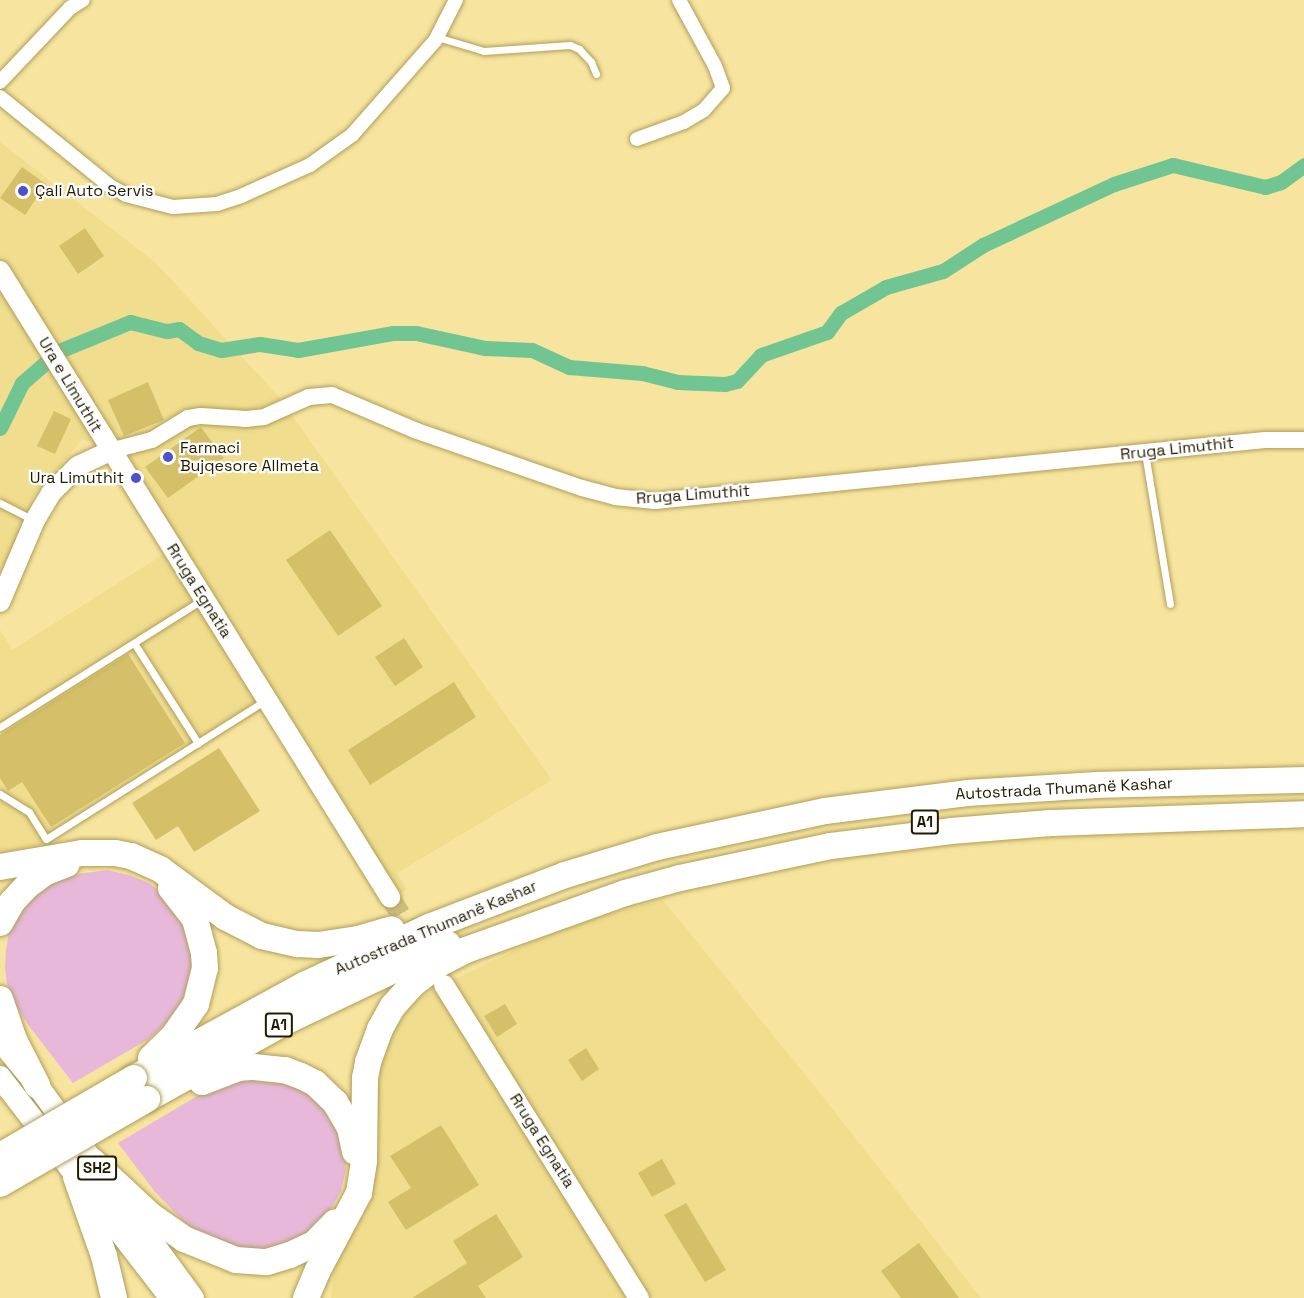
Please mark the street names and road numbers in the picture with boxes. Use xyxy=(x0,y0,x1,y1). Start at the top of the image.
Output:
street label: Ura e Limuthit xyxy=(34,334,106,436)
street label: Rruga Limuthit xyxy=(1119,433,1235,465)
street label: Rruga Limuthit xyxy=(635,481,751,509)
street label: Rruga Egnatia xyxy=(162,540,236,642)
street label: Autostrada Thumanë Kashar xyxy=(954,774,1174,804)
road number: A1 xyxy=(910,810,940,834)
street label: Autostrada Thumanë Kashar xyxy=(332,876,540,980)
road number: A1 xyxy=(264,1013,294,1037)
street label: Rruga Egnatia xyxy=(505,1090,579,1192)
road number: SH2 xyxy=(76,1156,118,1180)

